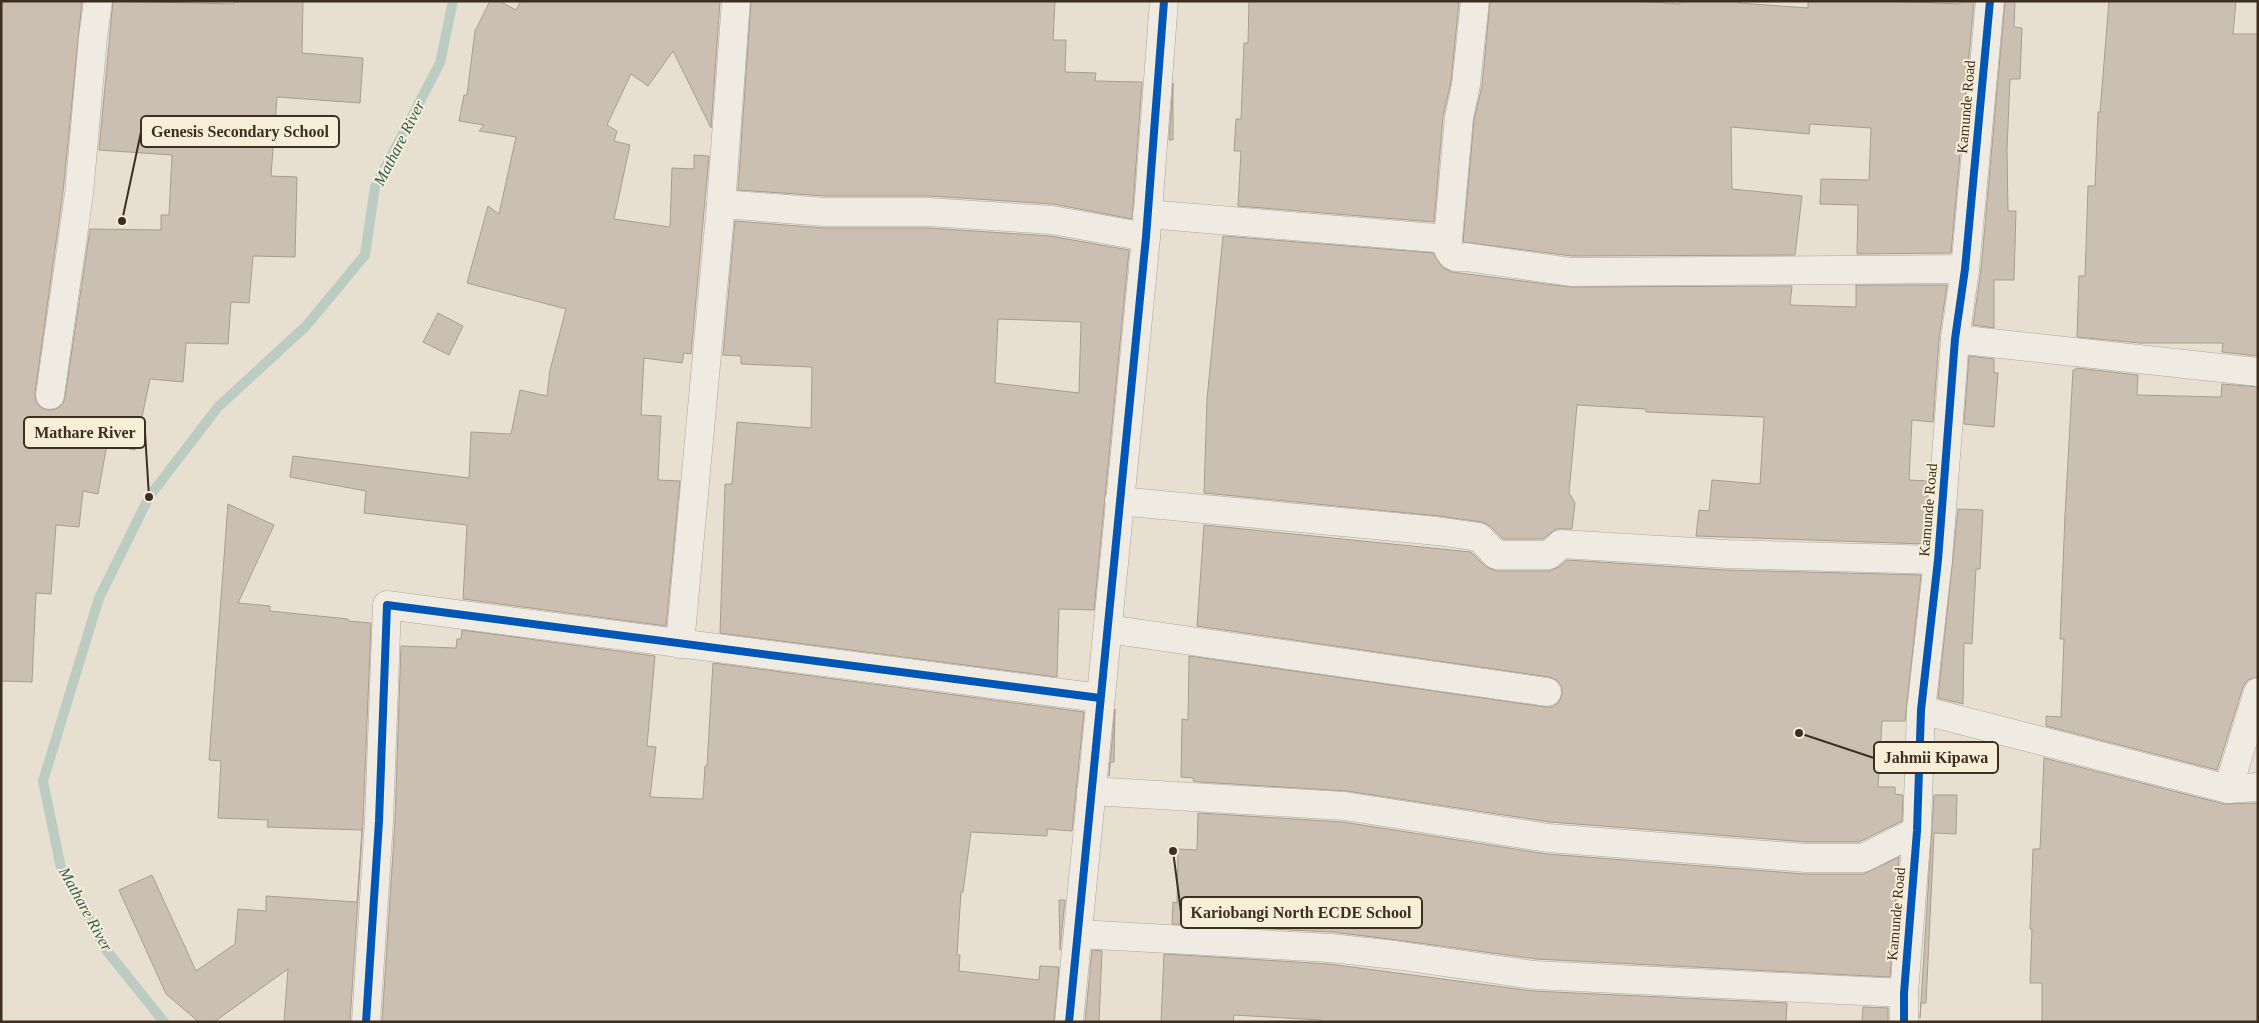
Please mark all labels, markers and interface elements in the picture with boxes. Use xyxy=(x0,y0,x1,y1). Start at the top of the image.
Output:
street label: Kamunde Road xyxy=(1954,59,1978,154)
water label: Mathare River xyxy=(370,97,428,189)
callout: Genesis Secondary School xyxy=(141,116,339,147)
text: Genesis Secondary School xyxy=(151,123,329,141)
callout: Mathare River xyxy=(24,417,145,448)
text: Mathare River xyxy=(34,424,136,441)
street label: Kamunde Road xyxy=(1916,462,1940,557)
callout: Jahmii Kipawa xyxy=(1874,742,1998,773)
text: Jahmii Kipawa xyxy=(1884,749,1988,767)
water label: Mathare River xyxy=(55,863,116,955)
street label: Kamunde Road xyxy=(1884,866,1908,961)
callout: Kariobangi North ECDE School xyxy=(1181,897,1422,928)
text: Kariobangi North ECDE School xyxy=(1191,904,1412,922)

